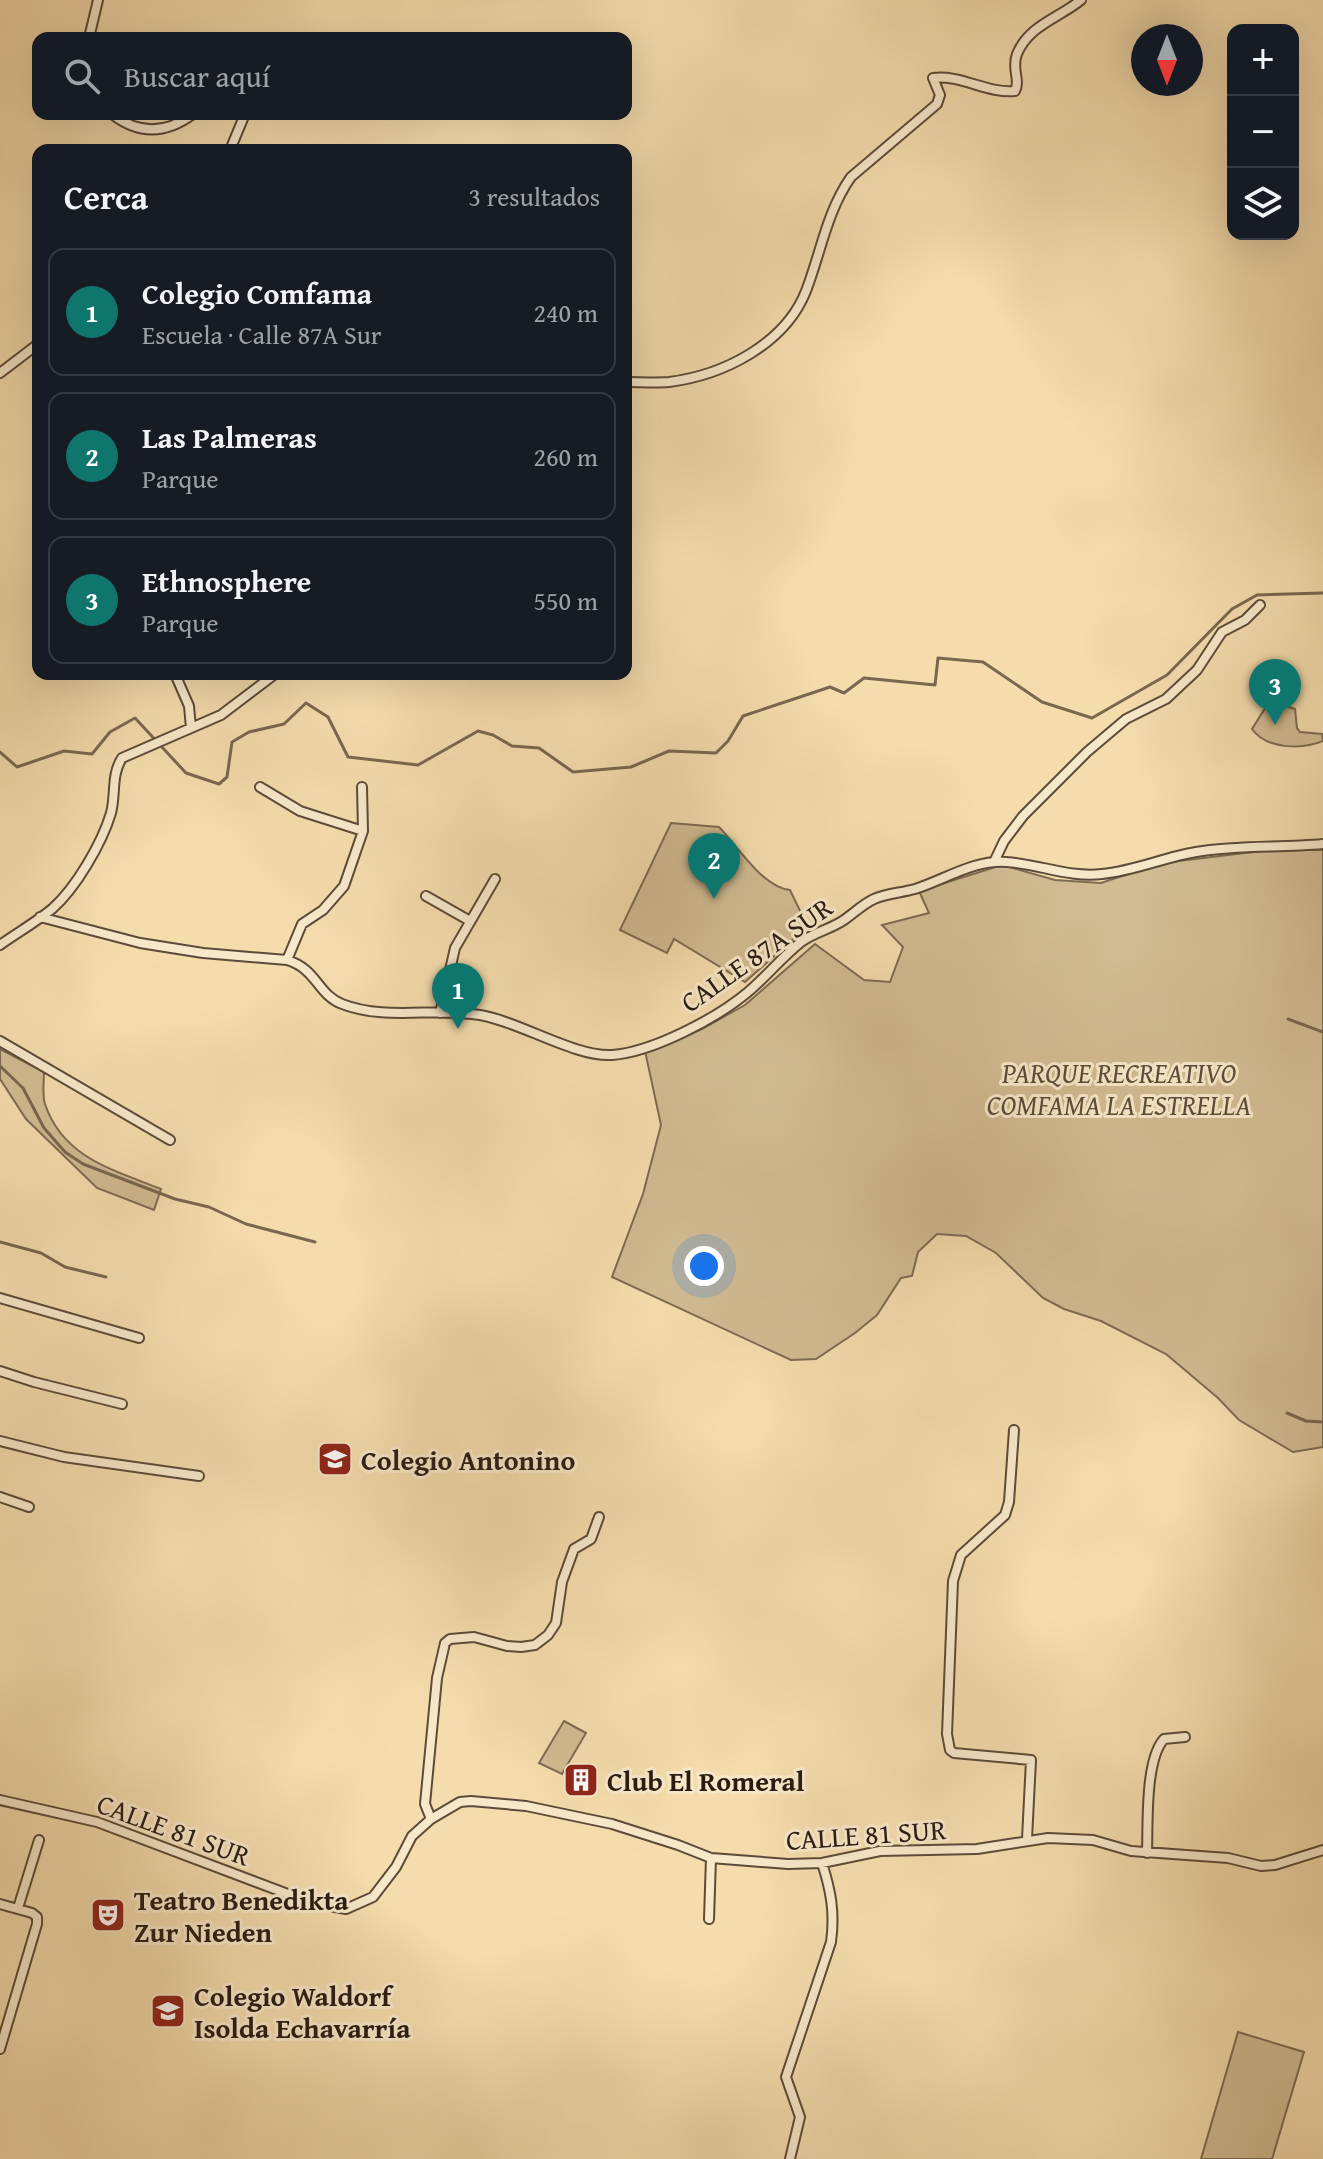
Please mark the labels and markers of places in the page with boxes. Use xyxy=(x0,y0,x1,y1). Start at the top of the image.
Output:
pin: 3 xyxy=(1249,659,1301,725)
pin: 2 xyxy=(688,833,740,899)
pin: 1 xyxy=(432,963,484,1029)
place label: Colegio Antonino xyxy=(361,1439,575,1480)
school or university icon: Colegio Antonino xyxy=(316,1440,354,1478)
place label: Club El Romeral xyxy=(607,1760,805,1801)
building icon: Club El Romeral xyxy=(562,1761,600,1799)
place label: Teatro Benedikta Zur Nieden xyxy=(134,1879,349,1952)
theatre icon: Teatro Benedikta Zur Nieden xyxy=(89,1896,127,1934)
place label: Colegio Waldorf Isolda Echavarría xyxy=(194,1975,411,2048)
school or university icon: Colegio Waldorf Isolda Echavarría xyxy=(149,1992,187,2030)

